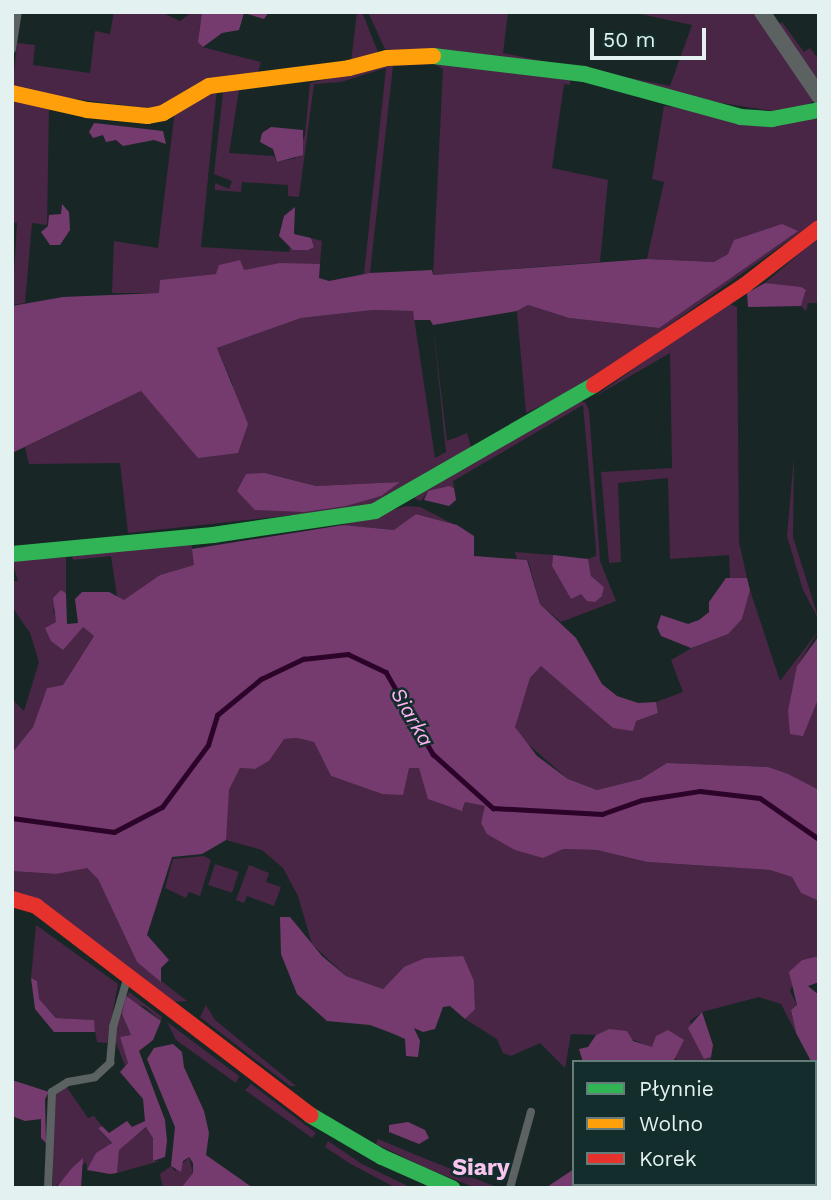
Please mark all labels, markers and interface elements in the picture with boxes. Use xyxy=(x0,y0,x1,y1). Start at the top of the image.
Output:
scale bar xyxy=(593,14,708,58)
text: 50 m xyxy=(603,27,655,52)
water label: Siarka xyxy=(385,683,439,751)
legend xyxy=(572,1060,817,1186)
text: Płynnie xyxy=(639,1076,714,1101)
text: Wolno xyxy=(639,1111,703,1136)
text: Korek xyxy=(639,1146,697,1171)
district label: Siary xyxy=(452,1154,510,1182)

